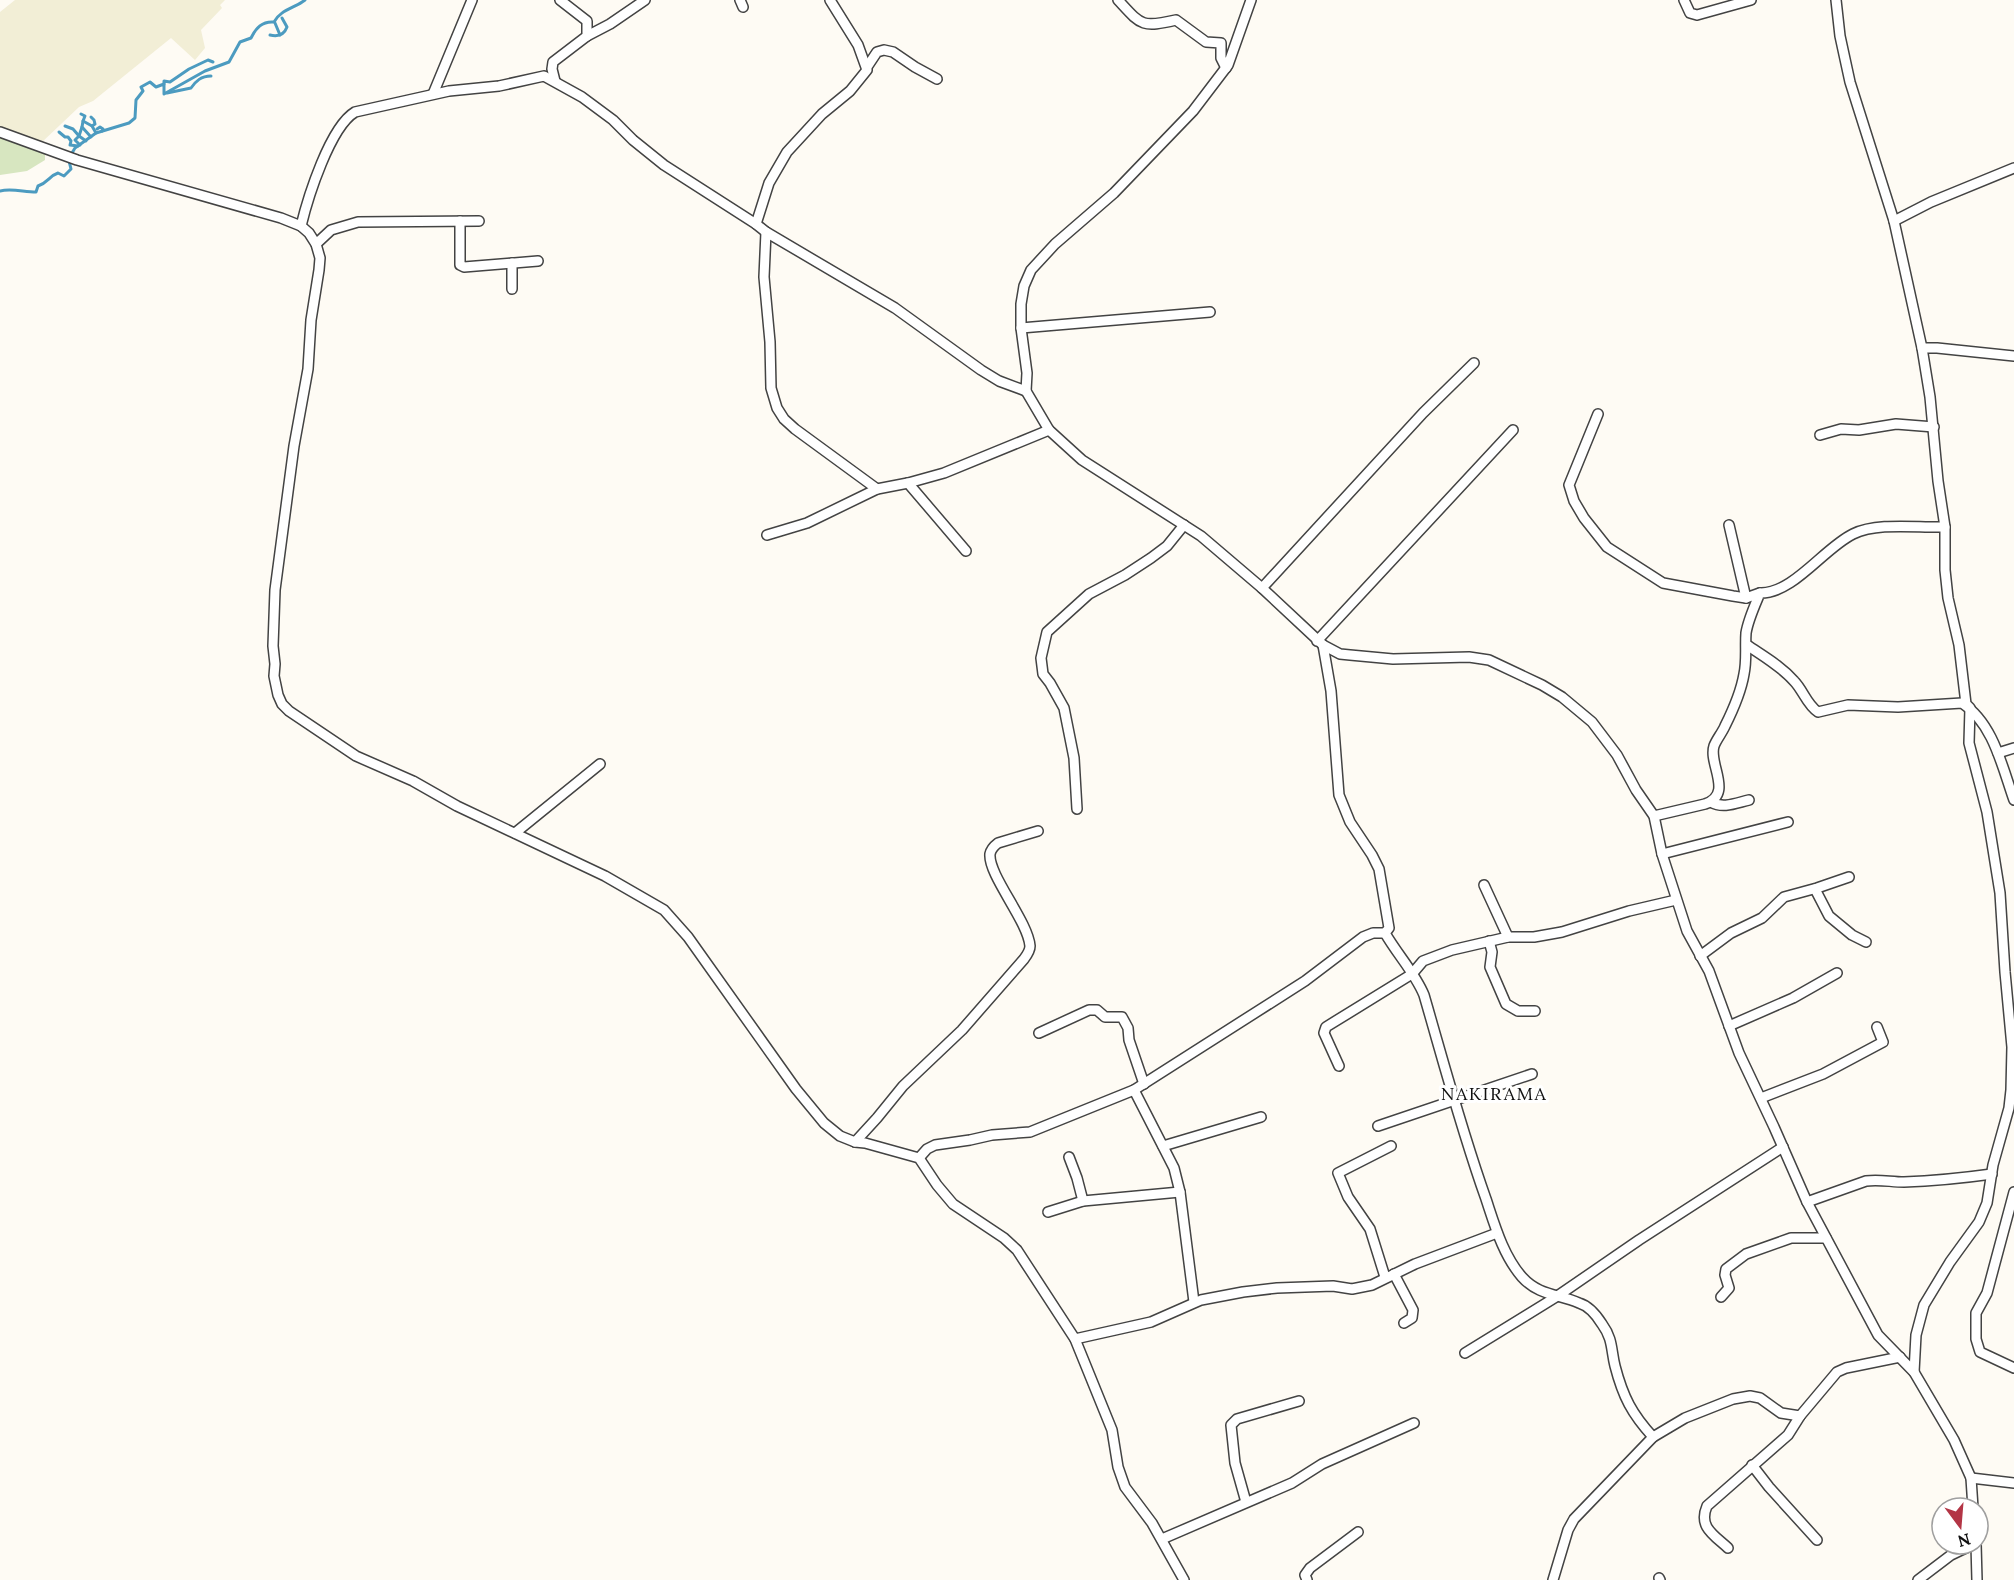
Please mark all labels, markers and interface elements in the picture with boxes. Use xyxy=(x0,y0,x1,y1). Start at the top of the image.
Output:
district label: NAKIRAMA xyxy=(1441,1082,1547,1105)
north arrow xyxy=(1930,1496,1990,1556)
text: N xyxy=(1955,1529,1973,1552)

